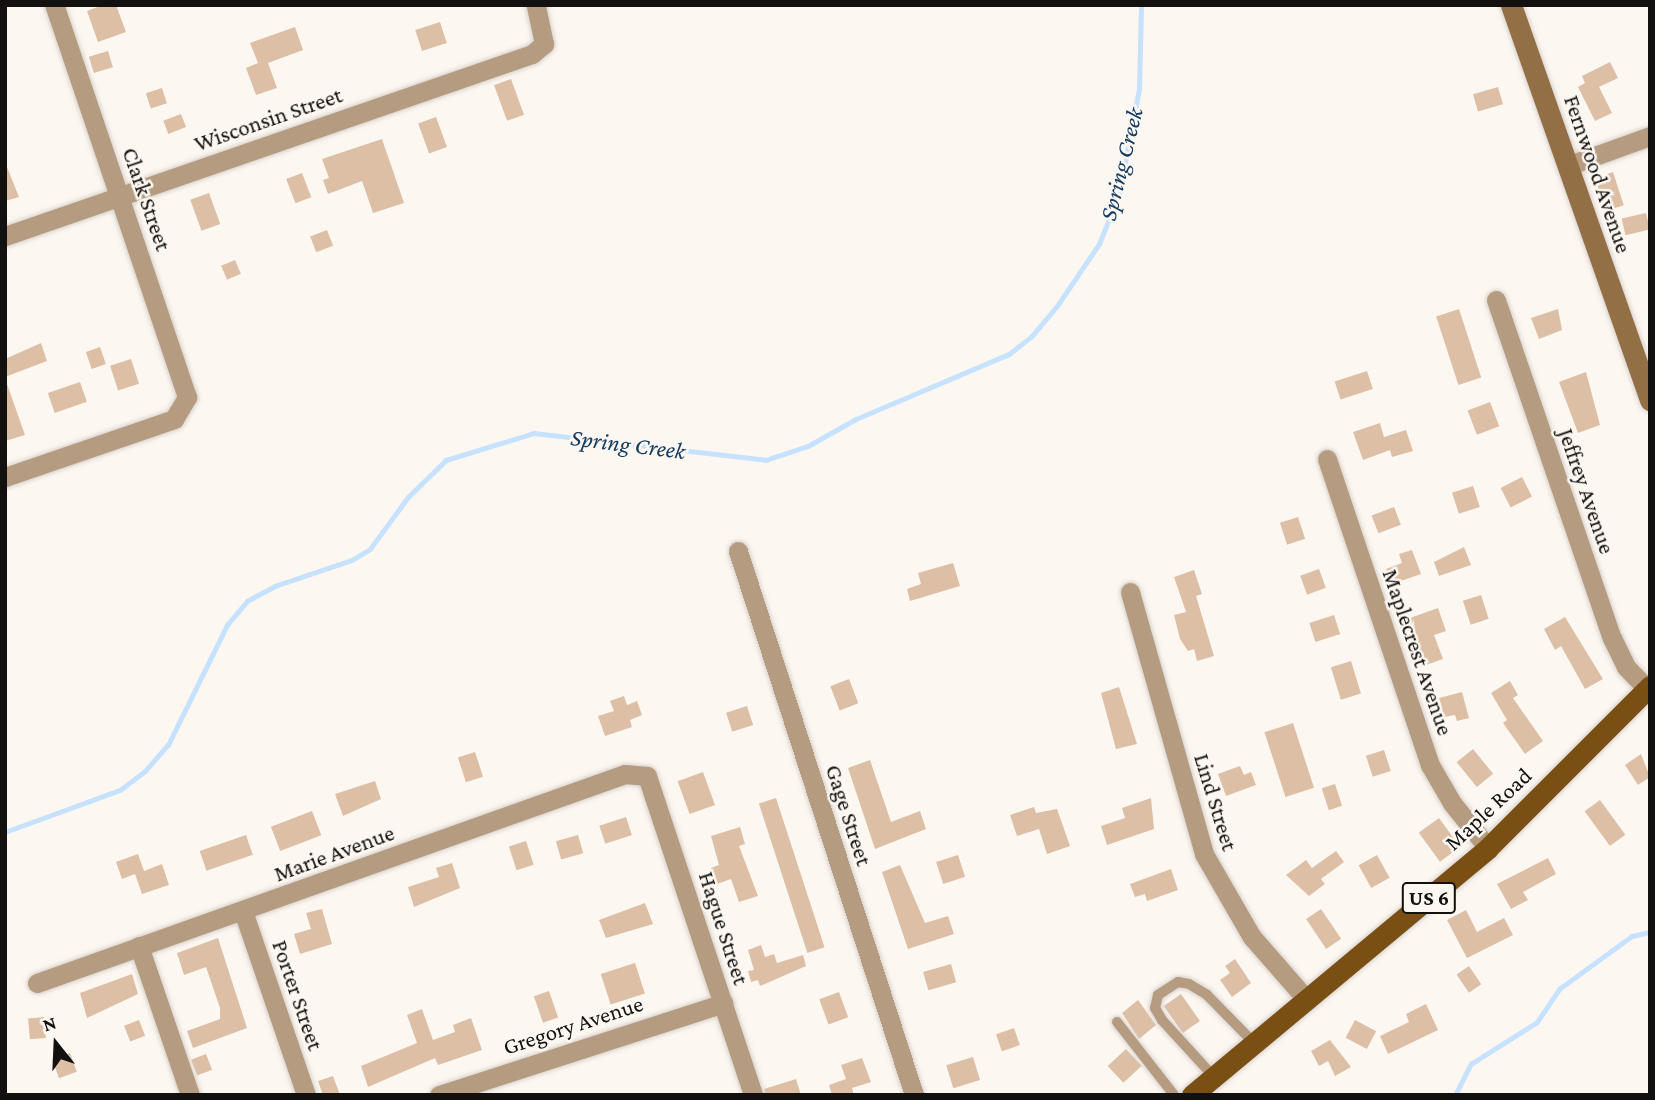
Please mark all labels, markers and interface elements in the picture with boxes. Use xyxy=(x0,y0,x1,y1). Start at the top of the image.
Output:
street label: Wisconsin Street xyxy=(190,81,346,157)
street label: Fernwood Avenue xyxy=(1558,91,1638,257)
water label: Spring Creek xyxy=(1093,104,1149,224)
street label: Clark Street xyxy=(116,144,178,254)
water label: Spring Creek xyxy=(569,423,687,465)
street label: Jeffrey Avenue xyxy=(1553,425,1621,557)
street label: Maplecrest Avenue xyxy=(1377,565,1459,739)
street label: Lind Street xyxy=(1188,750,1244,854)
street label: Gage Street xyxy=(820,761,878,869)
street label: Maple Road xyxy=(1439,762,1537,856)
street label: Marie Avenue xyxy=(270,818,398,888)
street label: Hague Street xyxy=(693,868,755,988)
road number: US 6 xyxy=(1401,880,1457,916)
street label: Porter Street xyxy=(266,936,330,1054)
street label: Gregory Avenue xyxy=(499,989,647,1061)
north arrow xyxy=(21,1009,91,1079)
text: N xyxy=(40,1012,59,1036)

